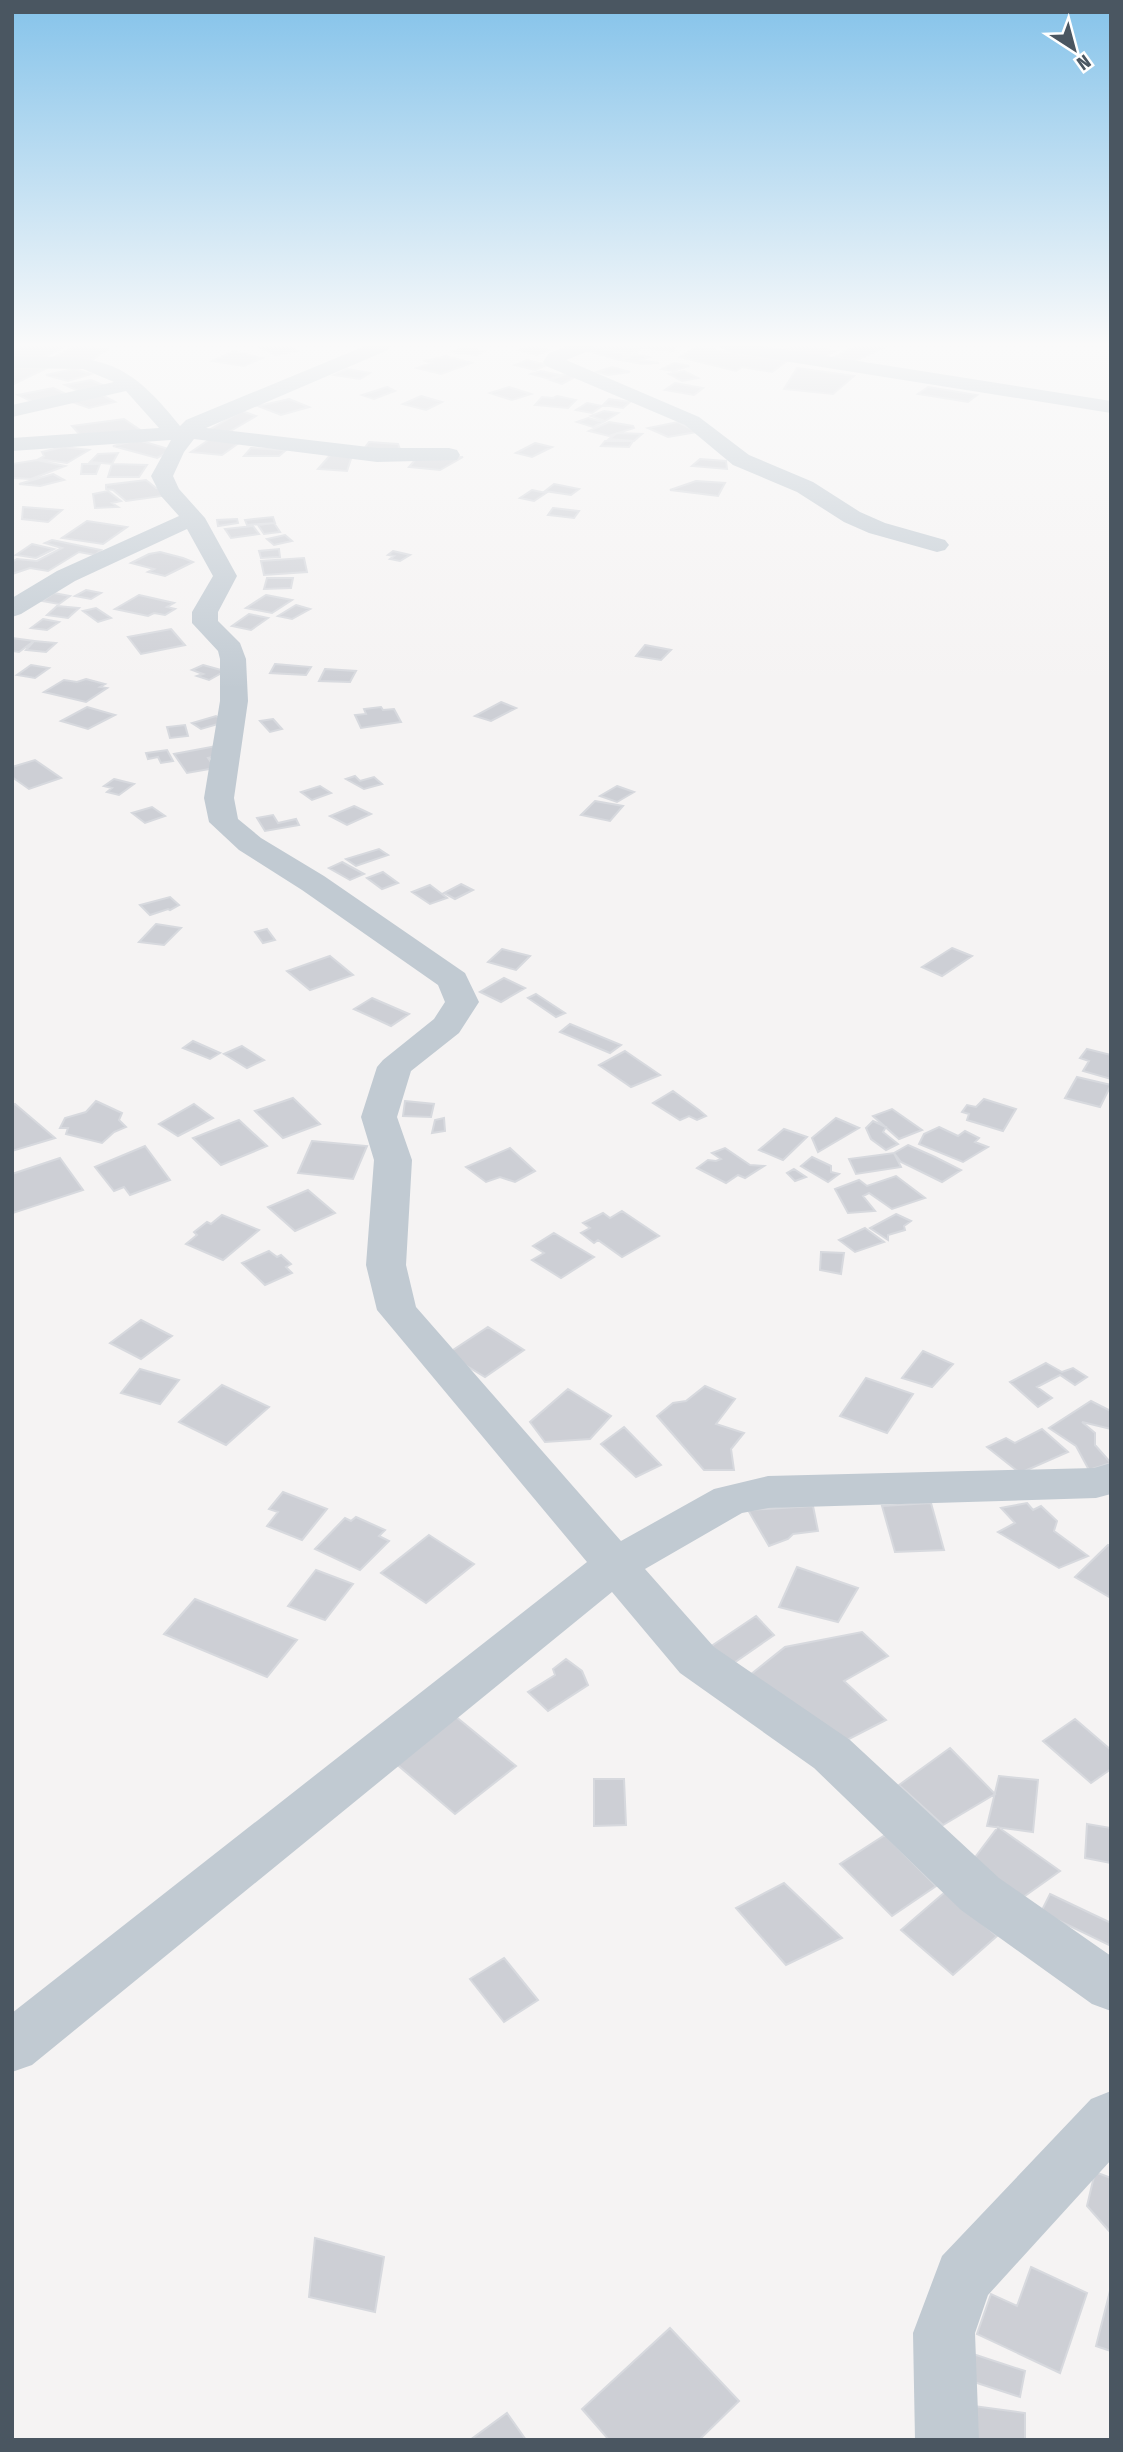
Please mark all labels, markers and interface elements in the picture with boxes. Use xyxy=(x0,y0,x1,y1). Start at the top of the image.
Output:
north arrow xyxy=(1039,14,1109,84)
text: N xyxy=(1072,50,1095,75)

